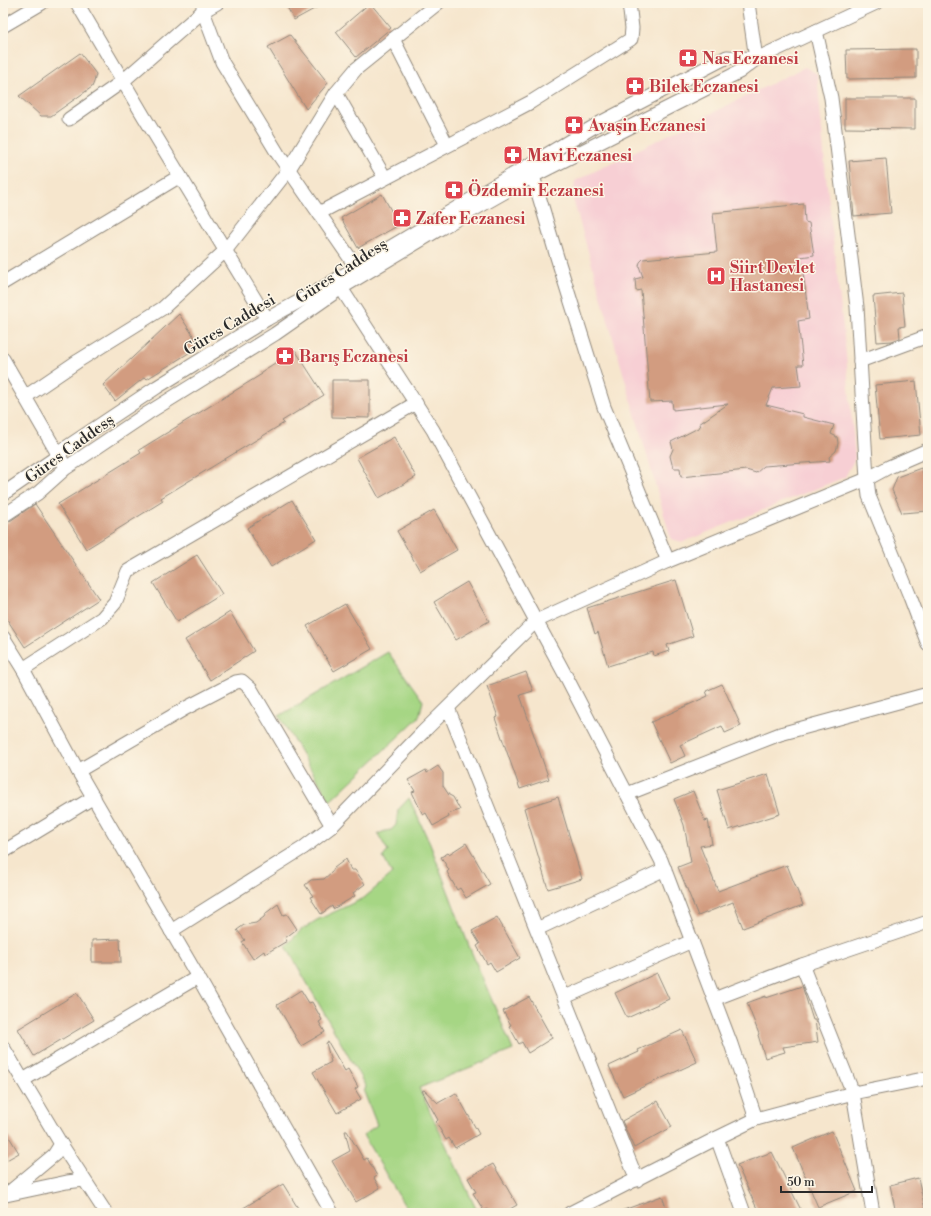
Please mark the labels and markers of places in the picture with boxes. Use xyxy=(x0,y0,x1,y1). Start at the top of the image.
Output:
pharmacy icon: Nas Eczanesi xyxy=(677,47,699,69)
place label: Nas Eczanesi xyxy=(702,49,799,69)
pharmacy icon: Bilek Eczanesi xyxy=(624,75,646,97)
place label: Bilek Eczanesi xyxy=(649,77,759,97)
pharmacy icon: Avaşin Eczanesi xyxy=(563,114,585,136)
place label: Avaşin Eczanesi xyxy=(587,116,706,136)
pharmacy icon: Mavi Eczanesi xyxy=(502,144,524,166)
place label: Mavi Eczanesi xyxy=(527,146,632,166)
pharmacy icon: Özdemir Eczanesi xyxy=(443,179,465,201)
place label: Özdemir Eczanesi xyxy=(468,179,604,201)
pharmacy icon: Zafer Eczanesi xyxy=(391,207,413,229)
place label: Zafer Eczanesi xyxy=(416,209,525,229)
place label: Siirt Devlet Hastanesi xyxy=(730,258,815,296)
hospital icon: Siirt Devlet Hastanesi xyxy=(705,265,727,287)
pharmacy icon: Barış Eczanesi xyxy=(274,345,296,367)
place label: Barış Eczanesi xyxy=(299,347,408,367)

